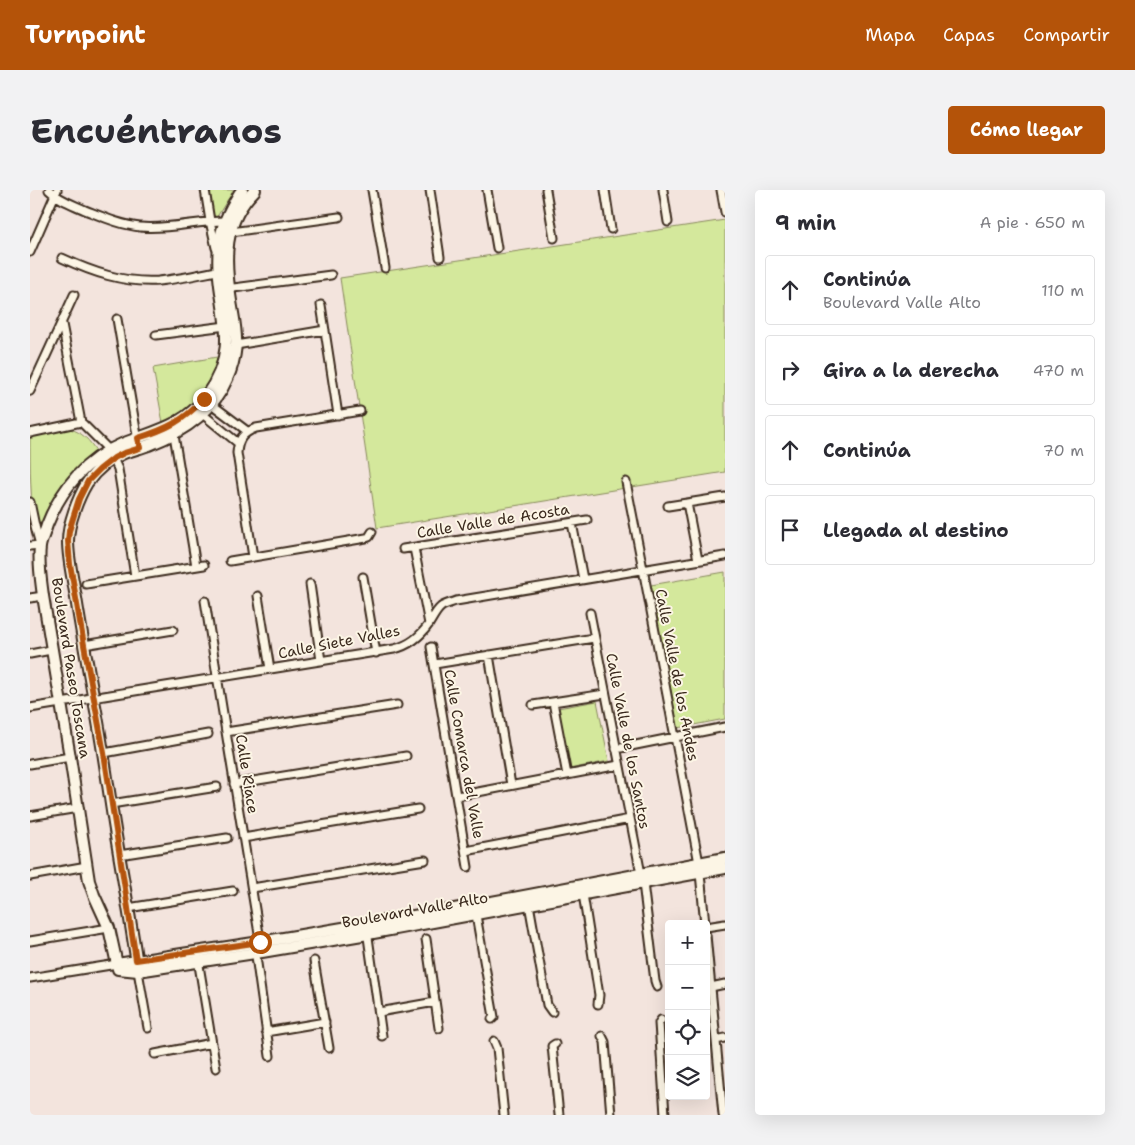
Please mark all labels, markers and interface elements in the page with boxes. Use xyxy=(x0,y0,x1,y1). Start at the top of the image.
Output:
text: Turnpoint xyxy=(25,19,146,51)
text: Mapa xyxy=(865,23,915,47)
text: Capas xyxy=(943,23,995,47)
text: Compartir xyxy=(1023,23,1110,47)
button: Cómo llegar xyxy=(948,106,1105,154)
text: Encuéntranos xyxy=(30,107,282,154)
text: 9 min xyxy=(775,209,836,237)
text: A pie · 650 m xyxy=(980,212,1085,233)
text: Continúa xyxy=(823,267,911,292)
icon: ahead xyxy=(776,276,804,304)
text: 110 m xyxy=(1041,280,1084,301)
text: Boulevard Valle Alto xyxy=(823,292,981,313)
icon: right xyxy=(776,356,804,384)
text: Gira a la derecha xyxy=(823,358,999,383)
text: 470 m xyxy=(1033,360,1084,381)
route end xyxy=(193,388,216,411)
icon: ahead xyxy=(776,436,804,464)
text: Continúa xyxy=(823,438,911,463)
text: 70 m xyxy=(1043,440,1084,461)
street label: Calle Valle de Acosta xyxy=(415,499,571,543)
icon: arrive xyxy=(776,516,804,544)
text: Llegada al destino xyxy=(823,518,1009,543)
street label: Boulevard Paseo Toscana xyxy=(47,576,95,760)
street label: Calle Valle de los Andes xyxy=(650,587,704,763)
street label: Calle Siete Valles xyxy=(276,620,402,664)
street label: Calle Valle de los Santos xyxy=(601,651,655,831)
street label: Calle Comarca del Valle xyxy=(439,668,489,840)
street label: Calle Riace xyxy=(231,733,263,815)
street label: Boulevard Valle Alto xyxy=(340,887,490,933)
map controls xyxy=(665,920,710,1100)
button: + xyxy=(665,920,710,965)
route start xyxy=(249,931,272,954)
button: − xyxy=(665,965,710,1010)
button: locate xyxy=(665,1010,710,1055)
button: layers xyxy=(665,1055,710,1100)

